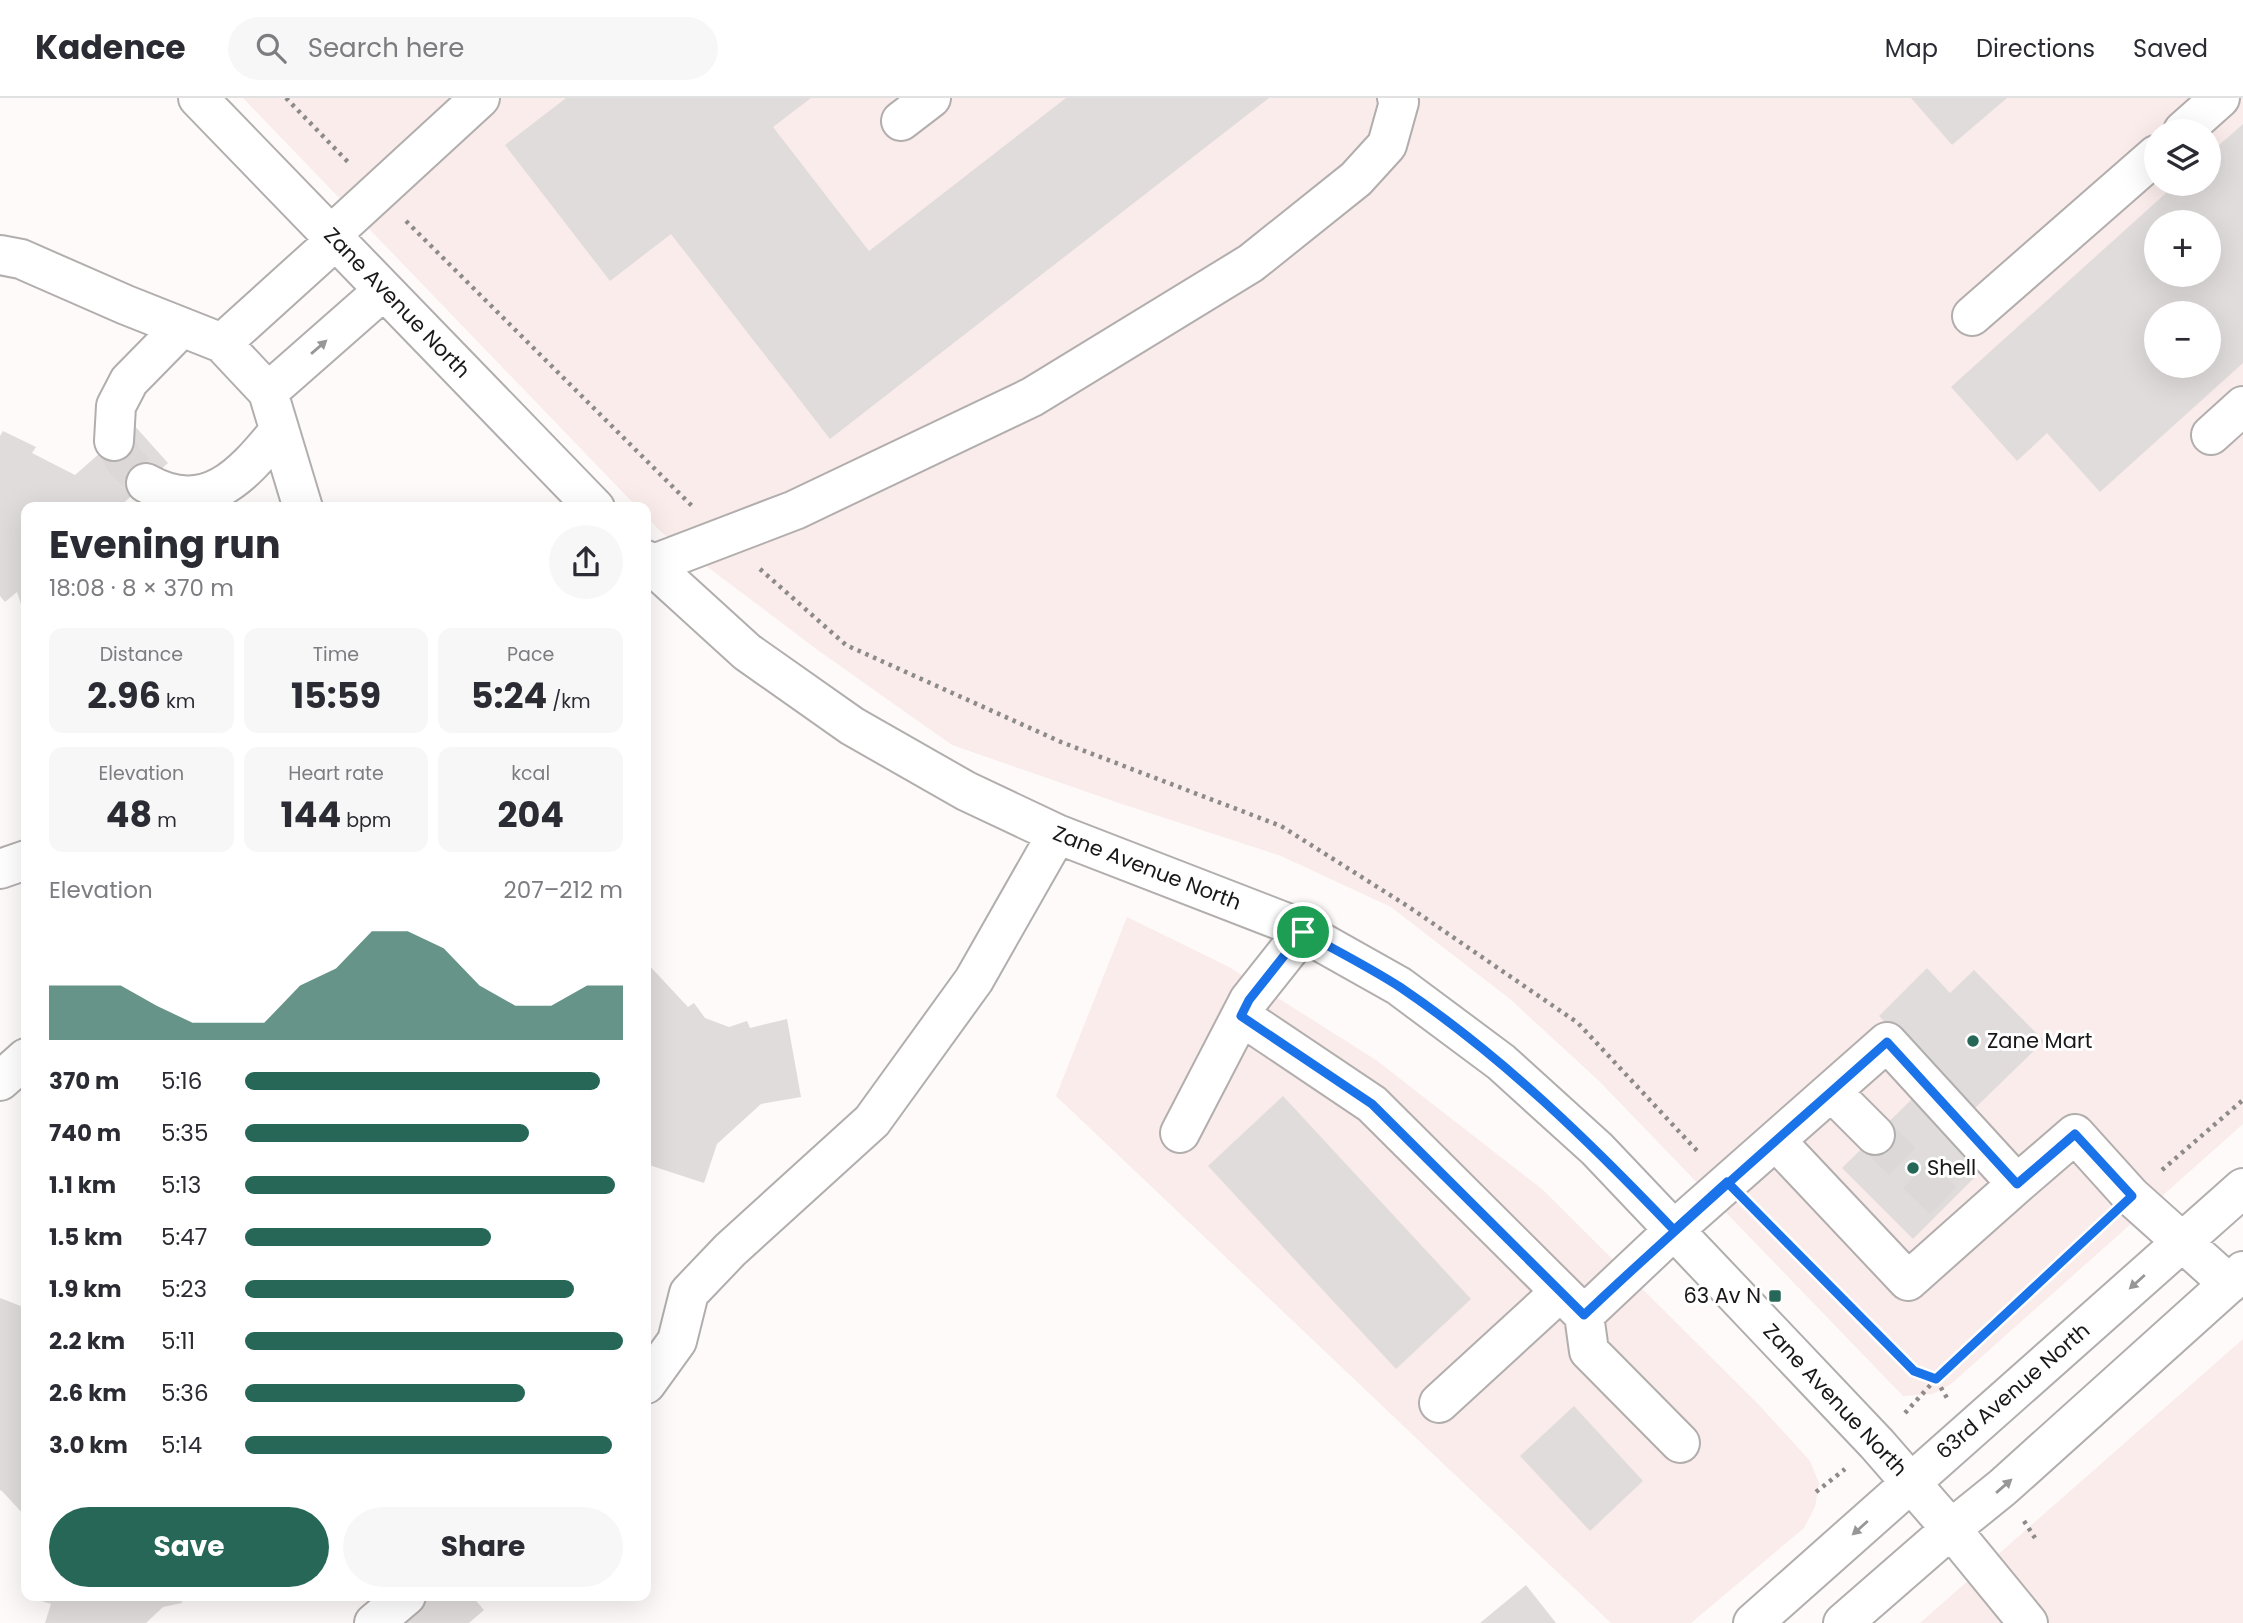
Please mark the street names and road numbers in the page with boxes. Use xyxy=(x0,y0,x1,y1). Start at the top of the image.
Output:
street label: Zane Avenue North xyxy=(318,221,477,384)
street label: Zane Avenue North xyxy=(1049,818,1245,917)
street label: 63rd Avenue North xyxy=(1930,1316,2096,1466)
street label: Zane Avenue North xyxy=(1757,1317,1914,1482)

